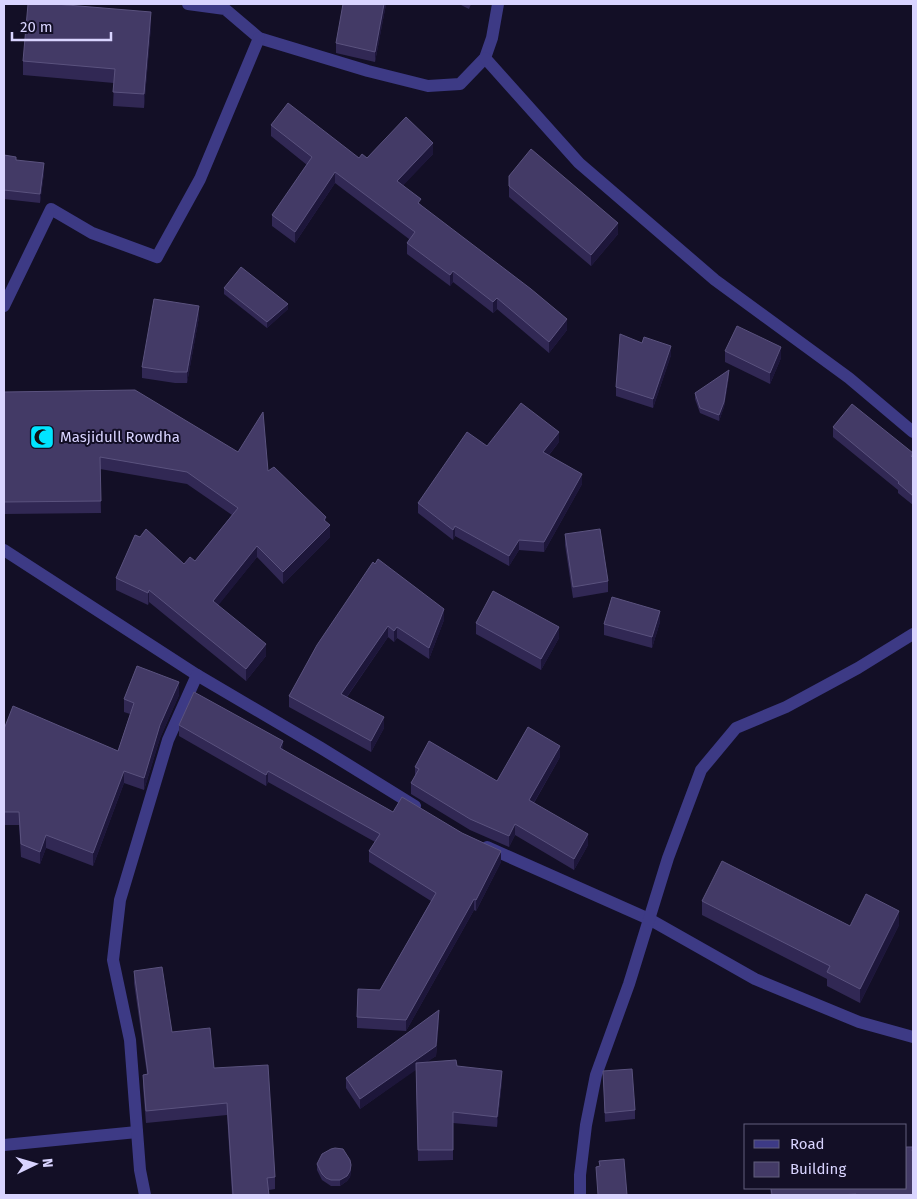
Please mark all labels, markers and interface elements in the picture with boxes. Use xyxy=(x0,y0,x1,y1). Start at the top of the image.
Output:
scale bar xyxy=(12,10,111,42)
text: 20 m xyxy=(20,18,53,36)
mosque icon: Masjidull Rowdha xyxy=(29,424,55,450)
place label: Masjidull Rowdha xyxy=(60,428,180,446)
legend xyxy=(744,1124,907,1189)
text: Road xyxy=(790,1135,825,1153)
north arrow xyxy=(10,1139,60,1189)
text: N xyxy=(39,1158,56,1168)
text: Building xyxy=(790,1160,846,1178)

